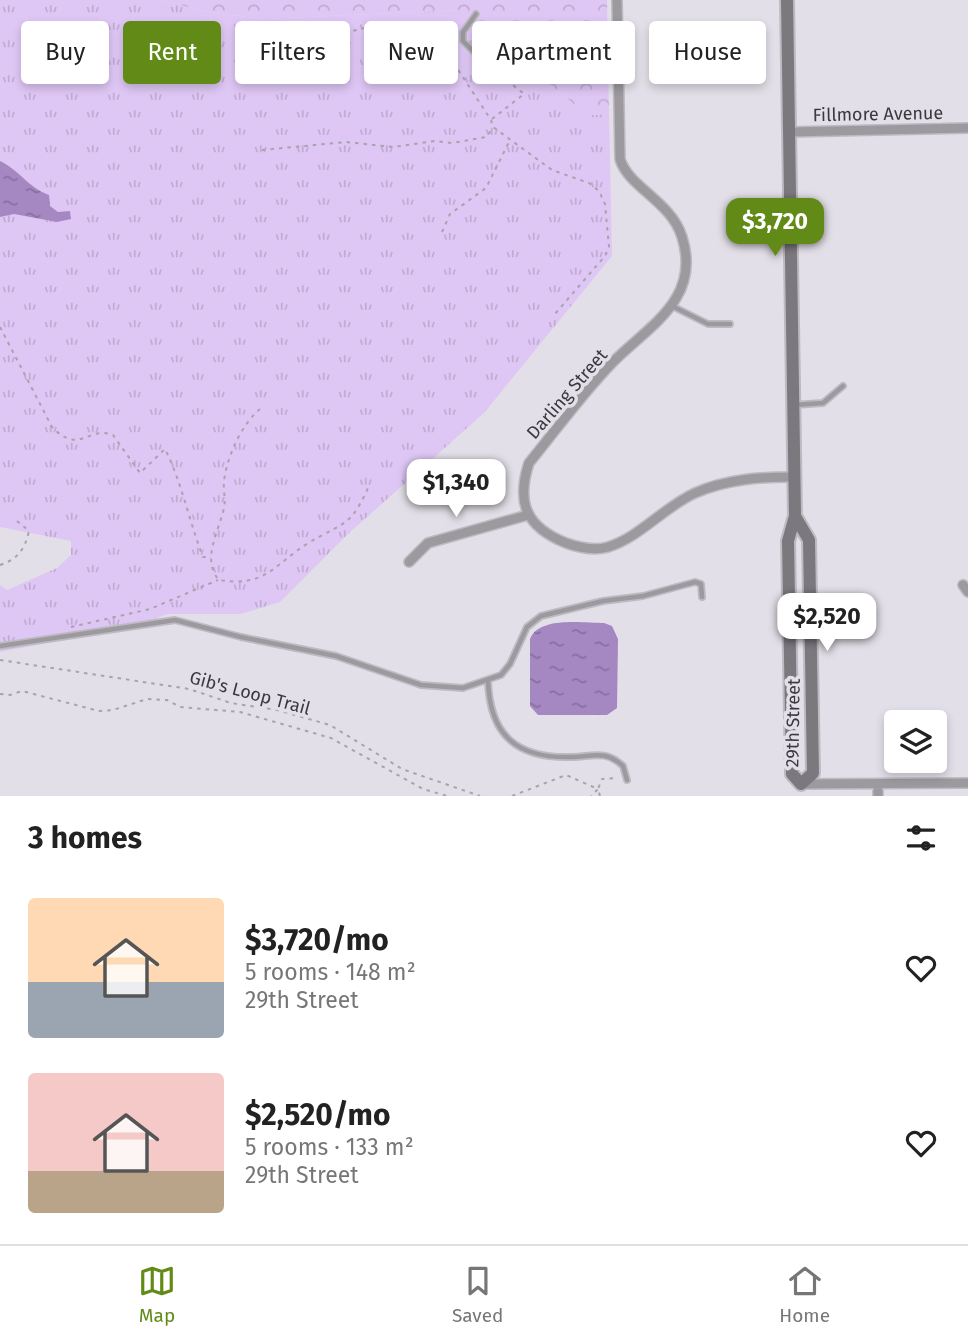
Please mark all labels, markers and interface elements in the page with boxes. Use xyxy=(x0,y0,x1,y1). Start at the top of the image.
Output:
chip: Buy xyxy=(21,21,109,84)
chip: Rent xyxy=(123,21,221,84)
chip: Filters xyxy=(235,21,350,84)
chip: New xyxy=(364,21,458,84)
chip: Apartment xyxy=(472,21,635,84)
chip: House xyxy=(649,21,766,84)
street label: Fillmore Avenue xyxy=(813,102,943,126)
pin: $3,720 xyxy=(718,198,832,258)
text: $3,720 xyxy=(742,207,808,235)
street label: Darling Street xyxy=(522,344,612,443)
pin: $1,340 xyxy=(399,460,513,519)
text: $1,340 xyxy=(423,468,489,496)
pin: $2,520 xyxy=(770,594,884,653)
text: $2,520 xyxy=(793,602,861,630)
street label: Gib's Loop Trail xyxy=(187,666,313,720)
street label: 29th Street xyxy=(781,678,805,768)
map controls xyxy=(884,710,947,773)
button: layers xyxy=(884,710,947,773)
icon: filters xyxy=(902,819,940,857)
text: 3 homes xyxy=(28,820,142,856)
text: $3,720/mo xyxy=(245,922,389,958)
icon: home xyxy=(84,926,168,1010)
icon: heart xyxy=(902,949,940,987)
text: 5 rooms · 148 m² xyxy=(245,958,416,986)
text: 29th Street xyxy=(245,986,359,1014)
text: $2,520/mo xyxy=(245,1097,390,1133)
icon: home xyxy=(84,1101,168,1185)
icon: heart xyxy=(902,1124,940,1162)
text: 5 rooms · 133 m² xyxy=(245,1133,414,1161)
text: 29th Street xyxy=(245,1161,359,1189)
tab: Map xyxy=(138,1262,176,1327)
tab: Saved xyxy=(452,1262,503,1327)
tab: Home xyxy=(779,1262,830,1327)

